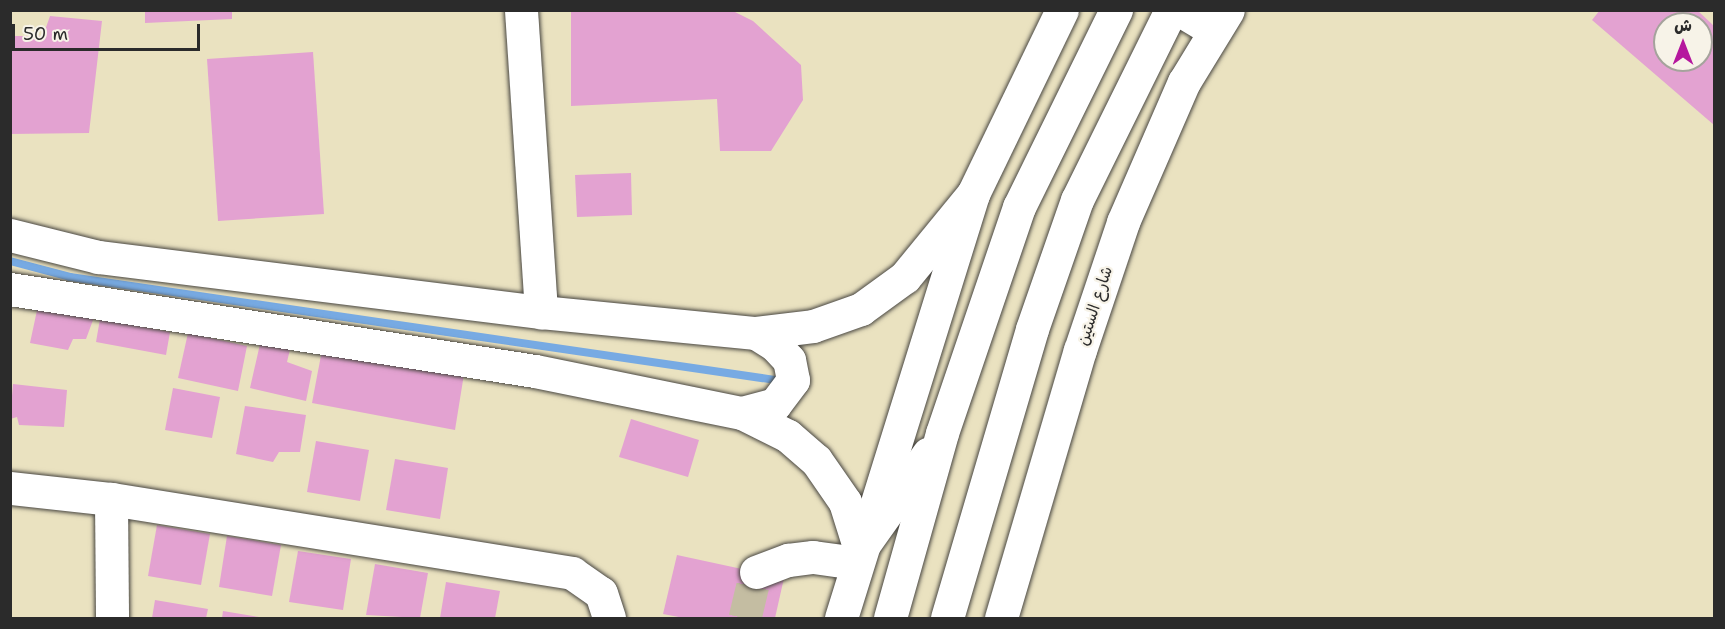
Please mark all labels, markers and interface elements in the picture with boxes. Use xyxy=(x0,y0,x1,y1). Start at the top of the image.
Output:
scale bar xyxy=(15,12,202,50)
north arrow xyxy=(1653,12,1713,72)
text: ش xyxy=(1674,15,1692,36)
text: 50 m xyxy=(23,22,68,46)
street label: شارع الستين xyxy=(1073,264,1117,348)

